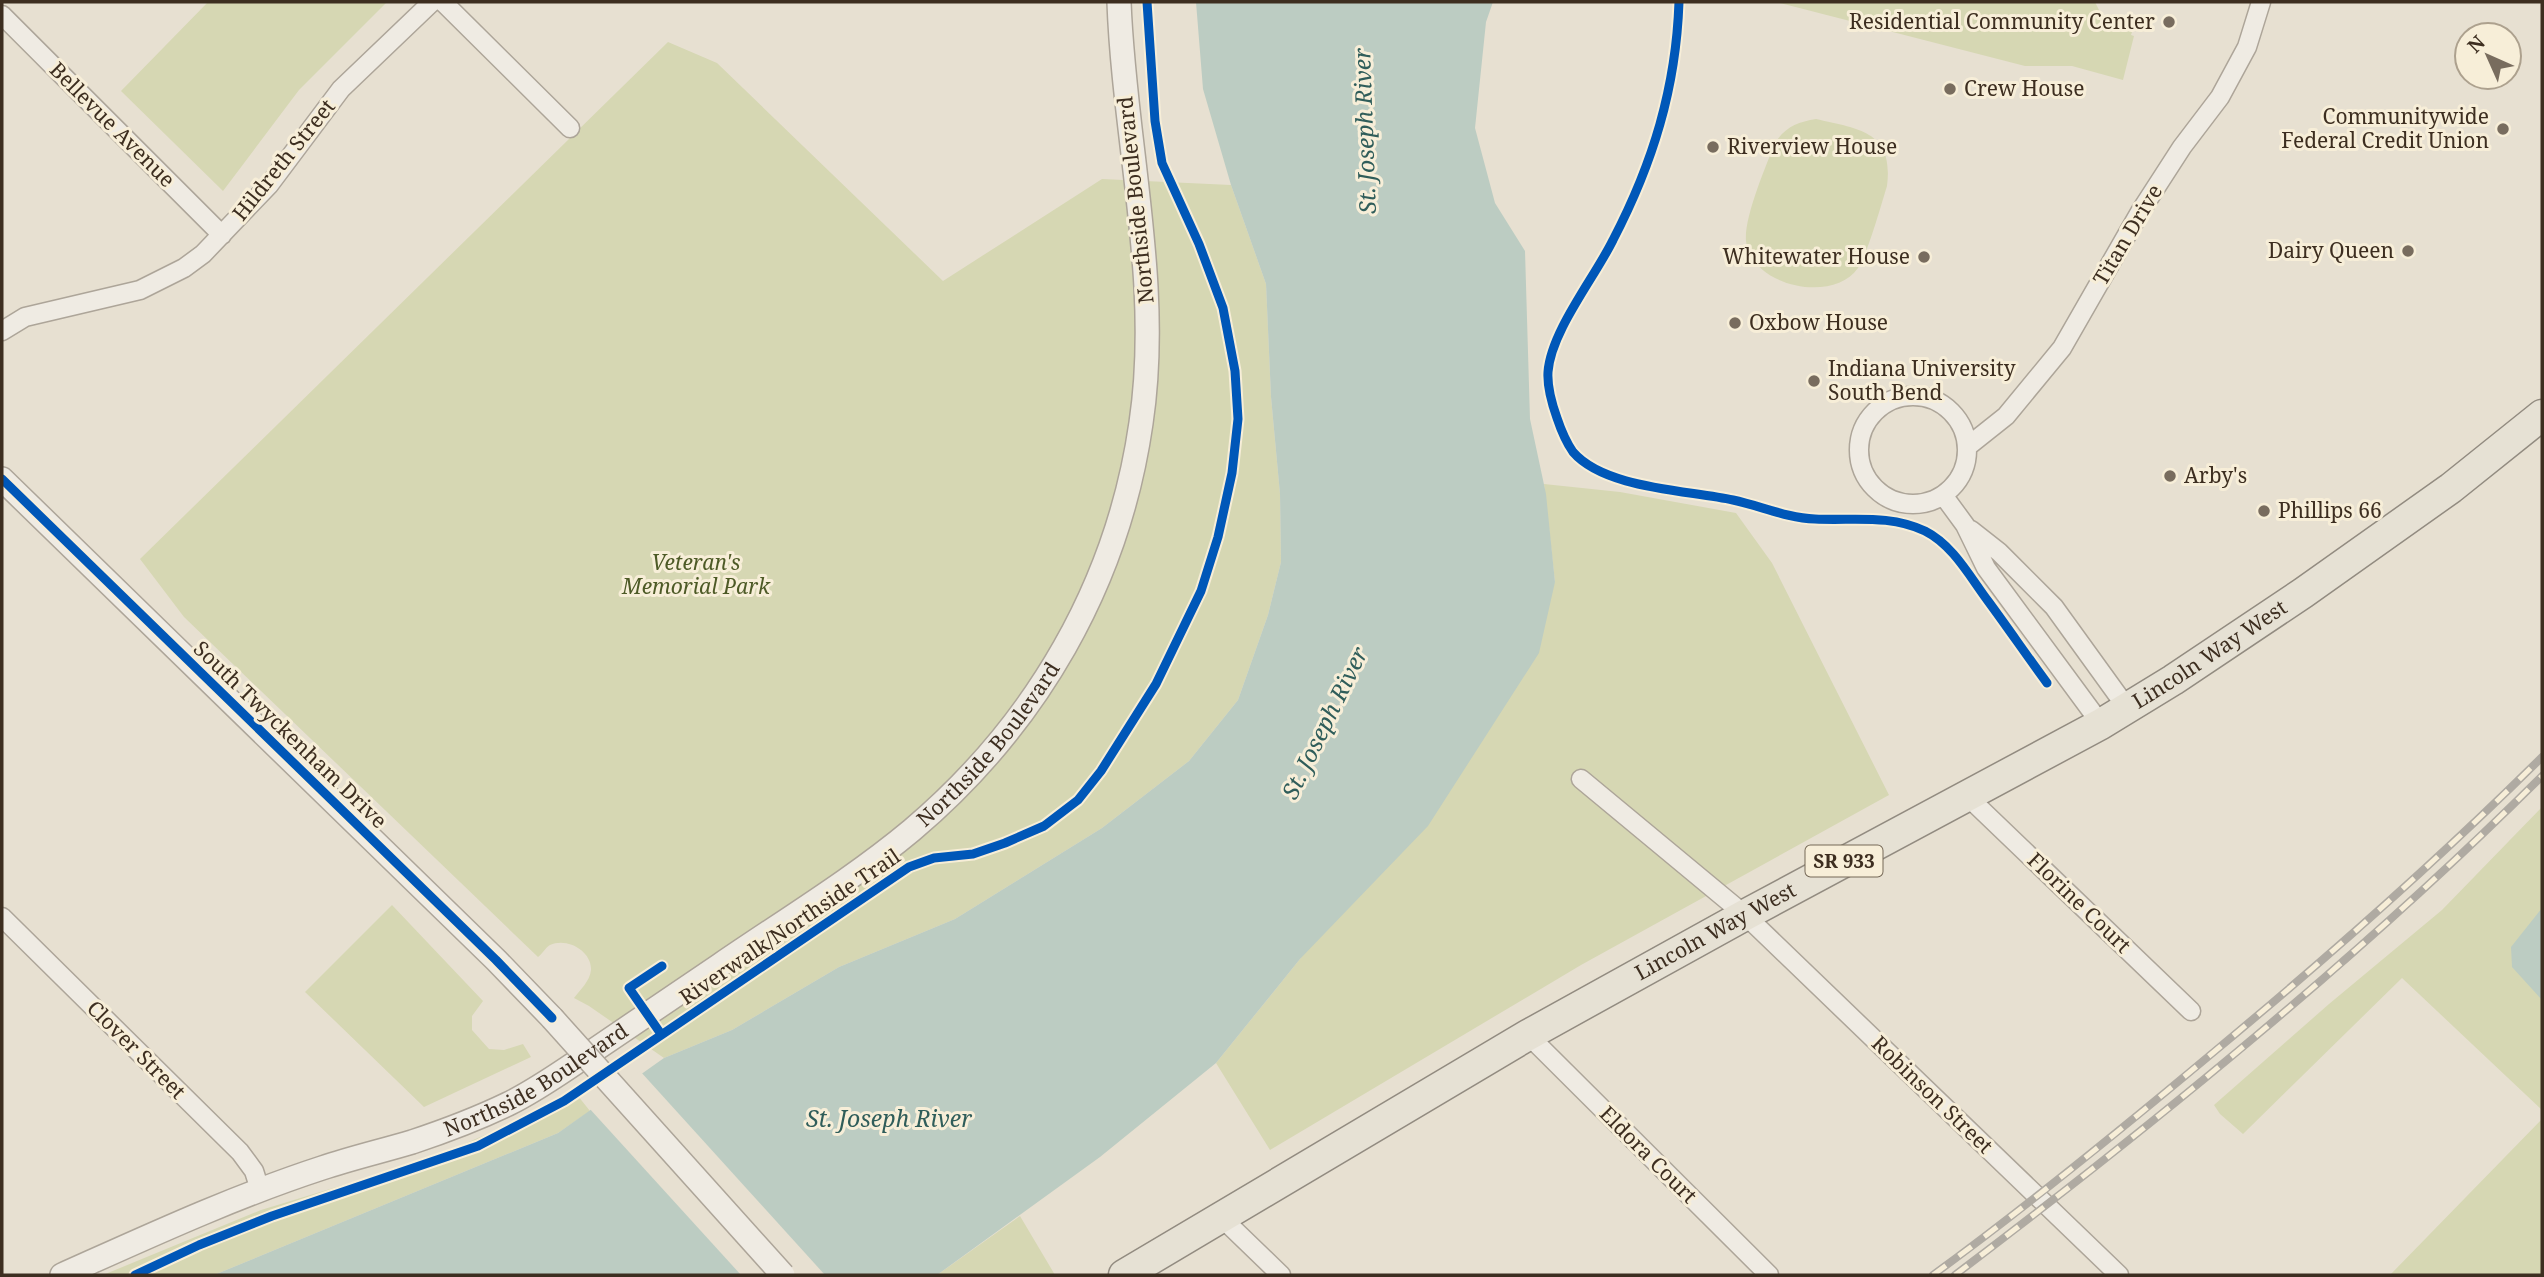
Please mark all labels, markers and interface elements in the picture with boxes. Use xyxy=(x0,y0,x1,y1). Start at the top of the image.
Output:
place label: Residential Community Center xyxy=(1849,7,2155,35)
marker: Residential Community Center xyxy=(2161,14,2177,30)
north arrow xyxy=(2453,21,2523,91)
text: N xyxy=(2461,29,2490,58)
water label: St. Joseph River xyxy=(1345,47,1383,214)
street label: Bellevue Avenue xyxy=(44,56,181,193)
place label: Crew House xyxy=(1964,74,2084,102)
marker: Crew House xyxy=(1942,81,1958,97)
street label: Hildreth Street xyxy=(226,93,341,226)
street label: Northside Boulevard xyxy=(1110,95,1160,305)
place label: Communitywide Federal Credit Union xyxy=(2281,102,2489,154)
marker: Communitywide Federal Credit Union xyxy=(2495,121,2511,137)
place label: Riverview House xyxy=(1727,132,1897,160)
marker: Riverview House xyxy=(1705,139,1721,155)
street label: Titan Drive xyxy=(2086,179,2168,290)
place label: Dairy Queen xyxy=(2268,236,2394,264)
place label: Whitewater House xyxy=(1723,242,1910,270)
marker: Dairy Queen xyxy=(2400,243,2416,259)
marker: Whitewater House xyxy=(1916,249,1932,265)
place label: Oxbow House xyxy=(1749,308,1888,336)
marker: Oxbow House xyxy=(1727,315,1743,331)
place label: Indiana University South Bend xyxy=(1828,354,2016,406)
marker: Indiana University South Bend xyxy=(1806,373,1822,389)
place label: Arby's xyxy=(2184,461,2247,489)
marker: Arby's xyxy=(2162,468,2178,484)
place label: Phillips 66 xyxy=(2278,496,2382,524)
marker: Phillips 66 xyxy=(2256,503,2272,519)
park label: Veteran's Memorial Park xyxy=(621,548,771,600)
street label: Lincoln Way West xyxy=(2127,593,2292,715)
street label: South Twyckenham Drive xyxy=(188,634,393,834)
water label: St. Joseph River xyxy=(1273,641,1375,804)
street label: Northside Boulevard xyxy=(910,656,1066,833)
street label: Riverwalk/Northside Trail xyxy=(674,841,906,1011)
road number: SR 933 xyxy=(1806,846,1882,876)
street label: Florine Court xyxy=(2022,846,2137,959)
street label: Lincoln Way West xyxy=(1630,875,1800,986)
street label: Clover Street xyxy=(81,994,192,1105)
street label: Northside Boulevard xyxy=(440,1016,633,1143)
street label: Robinson Street xyxy=(1866,1029,1999,1159)
street label: Eldora Court xyxy=(1594,1099,1704,1209)
water label: St. Joseph River xyxy=(806,1102,972,1134)

